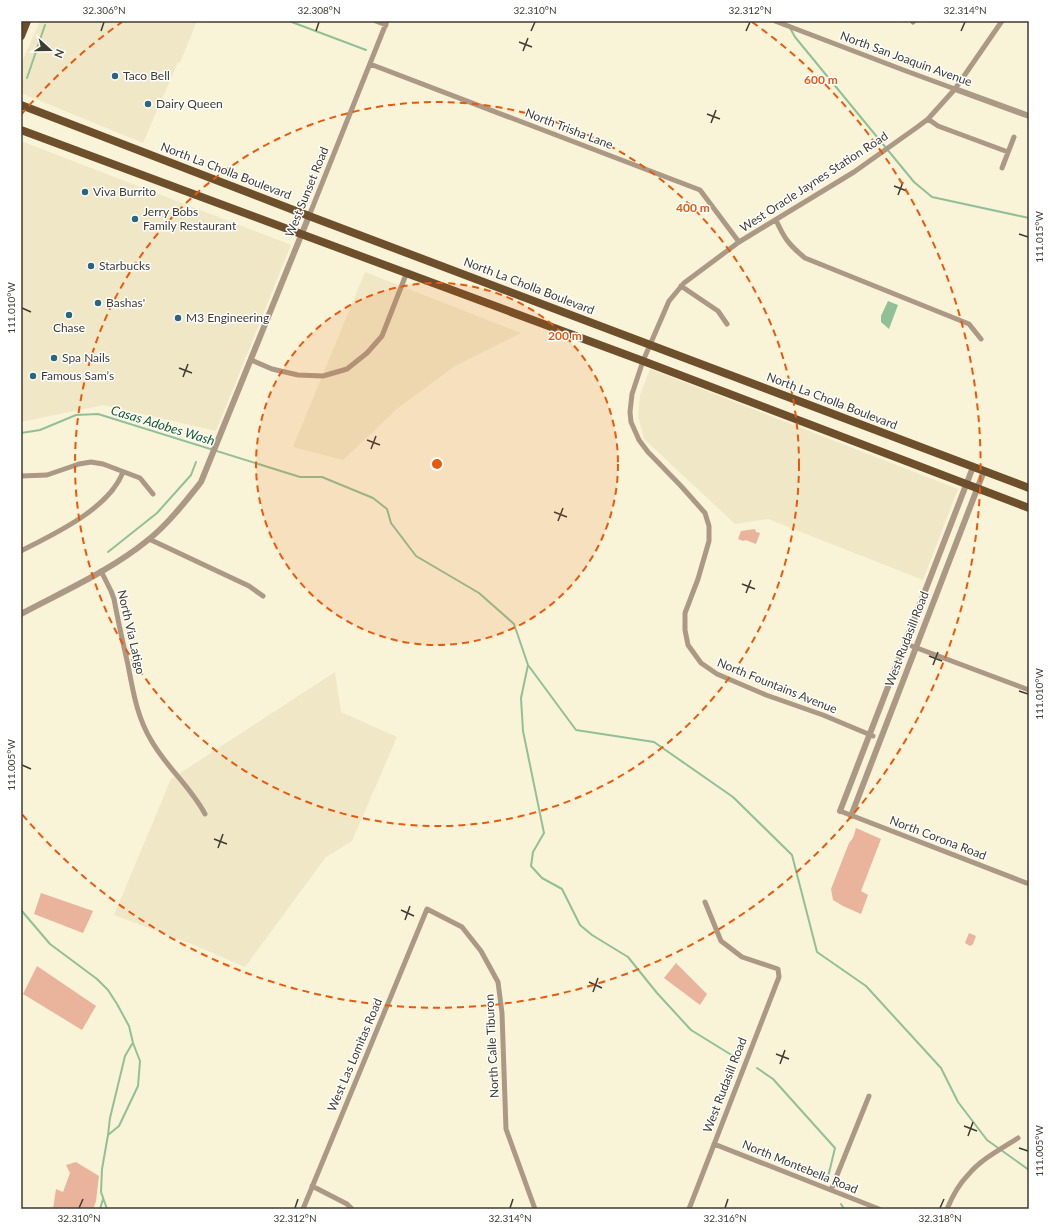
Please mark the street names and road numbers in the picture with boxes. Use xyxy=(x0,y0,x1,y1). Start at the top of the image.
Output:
street label: North San Joaquin Avenue xyxy=(838,28,974,89)
street label: North Trisha Lane xyxy=(523,105,615,152)
street label: West Oracle Jaynes Station Road xyxy=(737,128,890,235)
street label: North La Cholla Boulevard xyxy=(159,139,294,202)
street label: West Sunset Road xyxy=(282,145,331,239)
street label: North La Cholla Boulevard xyxy=(462,254,597,317)
street label: North La Cholla Boulevard xyxy=(765,369,900,432)
street label: North Via Latigo xyxy=(114,588,149,676)
street label: West Rudasill Road xyxy=(881,589,932,689)
street label: North Fountains Avenue xyxy=(715,655,839,716)
street label: North Corona Road xyxy=(888,812,989,863)
street label: North Calle Tiburon xyxy=(481,994,502,1098)
street label: West Las Lomitas Road xyxy=(324,996,385,1114)
street label: West Rudasill Road xyxy=(699,1035,750,1135)
street label: North Montebella Road xyxy=(740,1136,860,1197)

